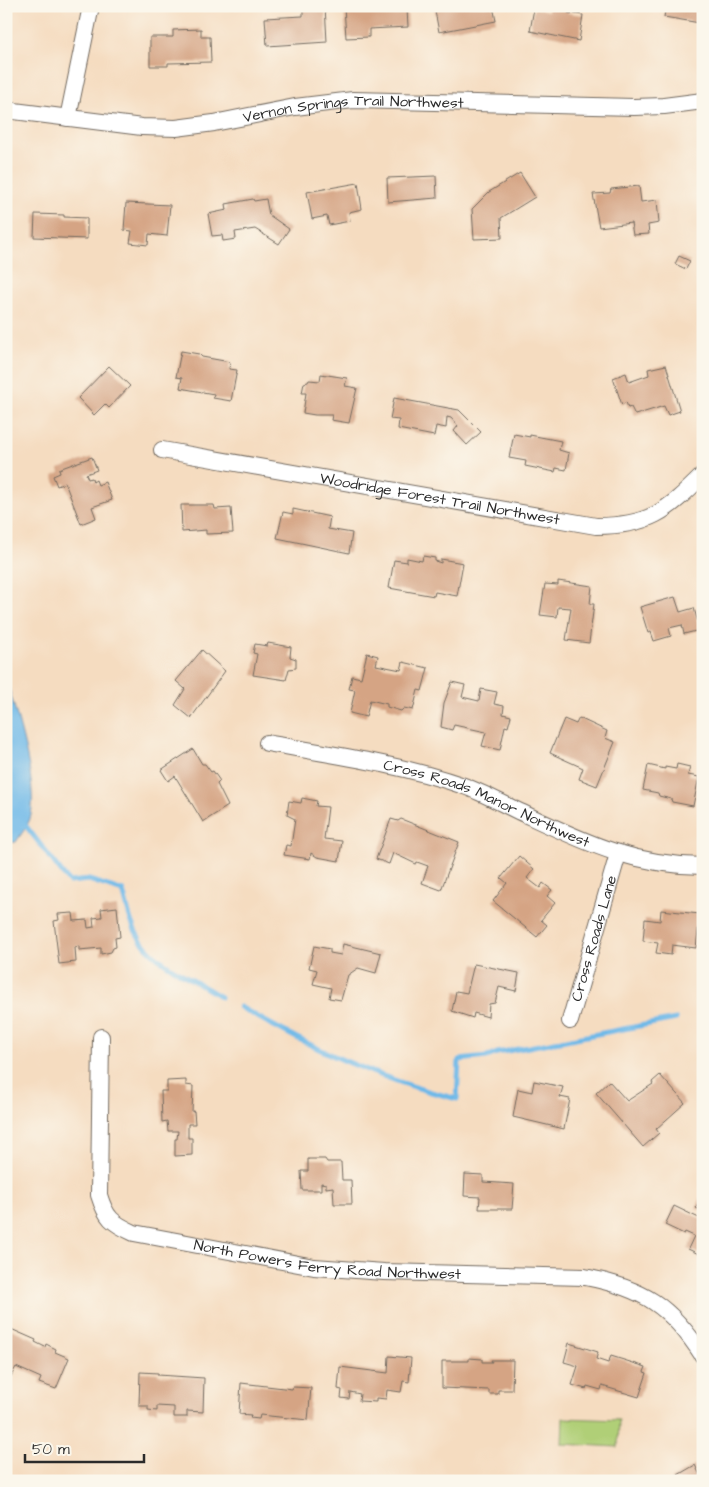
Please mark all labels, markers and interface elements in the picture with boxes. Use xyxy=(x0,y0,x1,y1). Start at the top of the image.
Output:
street label: Vernon Springs Trail Northwest xyxy=(241,90,464,128)
street label: Woodridge Forest Trail Northwest xyxy=(318,468,561,530)
street label: Cross Roads Manor Northwest xyxy=(382,755,593,853)
street label: Cross Roads Lane xyxy=(566,873,622,1004)
street label: North Powers Ferry Road Northwest xyxy=(192,1235,461,1285)
scale bar xyxy=(25,1432,144,1464)
text: 50 m xyxy=(32,1439,70,1460)

